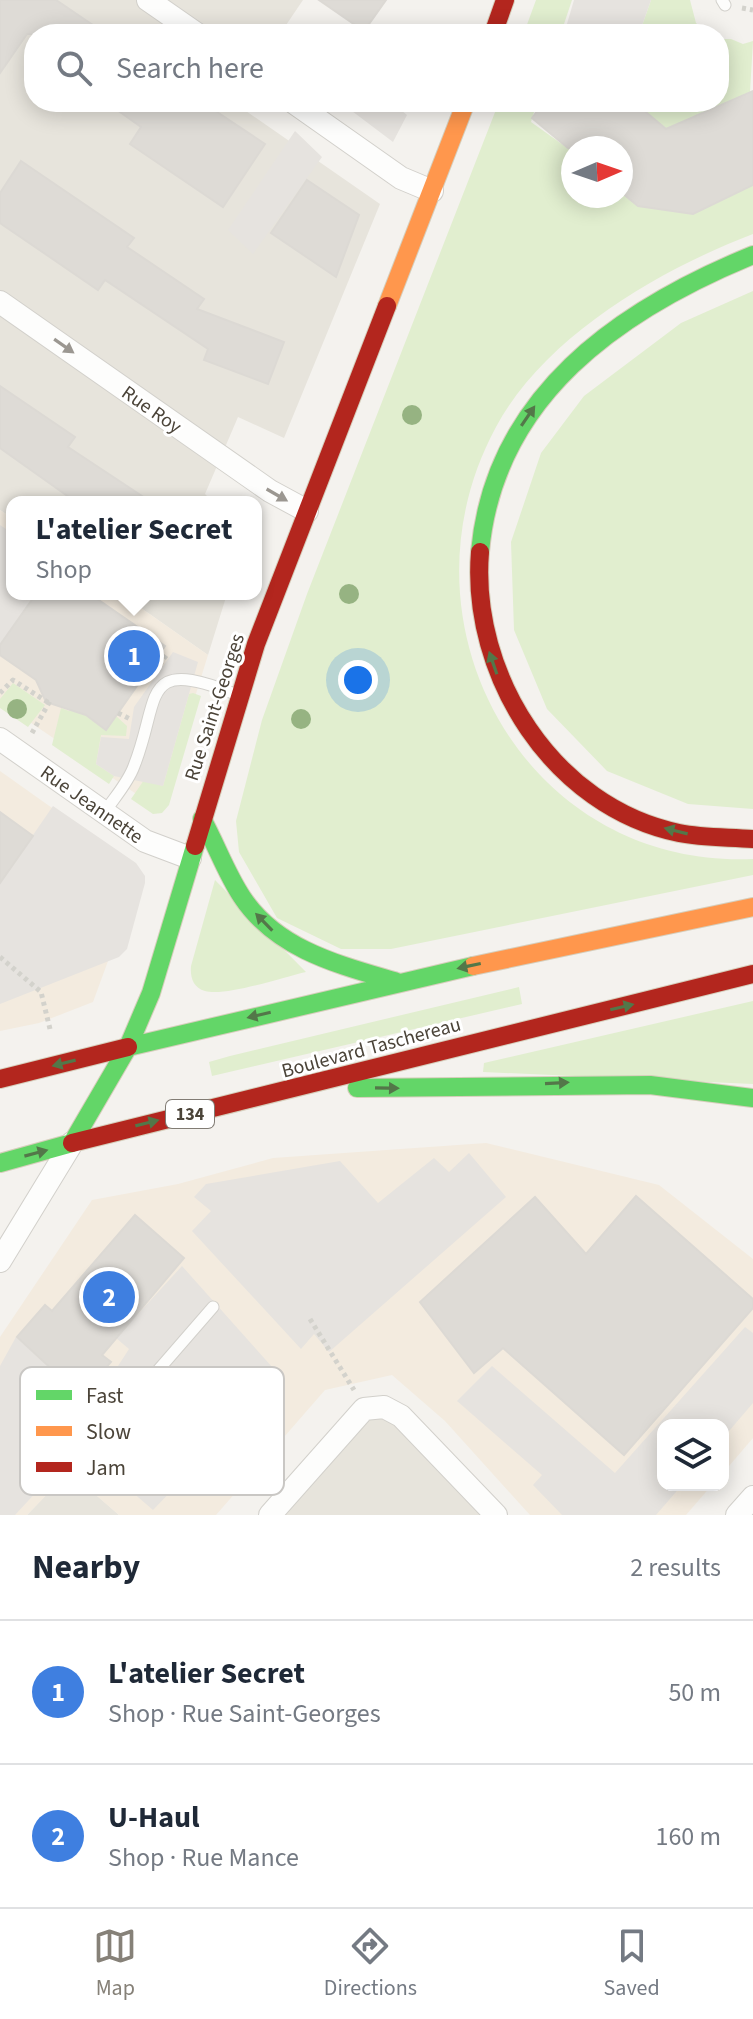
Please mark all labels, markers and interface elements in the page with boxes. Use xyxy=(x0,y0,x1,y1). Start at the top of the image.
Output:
search box xyxy=(24,24,729,112)
icon: search xyxy=(52,46,96,90)
text: Search here xyxy=(116,47,264,90)
north arrow xyxy=(561,136,633,208)
one-way arrow xyxy=(53,338,74,354)
street label: Rue Roy xyxy=(116,379,188,441)
one-way arrow xyxy=(520,405,535,426)
one-way arrow xyxy=(266,488,288,502)
popup xyxy=(6,496,262,600)
text: L'atelier Secret xyxy=(35,508,233,551)
text: Shop xyxy=(35,551,92,588)
pin: 1 xyxy=(108,626,160,686)
street label: Rue Saint-Georges xyxy=(178,630,252,784)
one-way arrow xyxy=(487,651,499,675)
your location xyxy=(338,660,378,700)
street label: Rue Jeannette xyxy=(34,759,149,851)
one-way arrow xyxy=(663,824,688,836)
one-way arrow xyxy=(255,913,273,932)
one-way arrow xyxy=(457,960,482,973)
one-way arrow xyxy=(610,1000,635,1012)
one-way arrow xyxy=(246,1010,271,1022)
street label: Boulevard Taschereau xyxy=(279,1011,464,1085)
one-way arrow xyxy=(51,1058,76,1070)
one-way arrow xyxy=(545,1077,570,1090)
one-way arrow xyxy=(375,1082,400,1094)
road number: 134 xyxy=(166,1100,214,1128)
one-way arrow xyxy=(135,1117,160,1129)
one-way arrow xyxy=(24,1146,48,1159)
pin: 2 xyxy=(83,1267,135,1327)
legend xyxy=(20,1367,284,1495)
text: Fast xyxy=(86,1380,124,1412)
text: Slow xyxy=(86,1416,131,1448)
map controls xyxy=(657,1419,729,1491)
button: layers xyxy=(657,1419,729,1491)
text: Jam xyxy=(86,1452,126,1484)
text: Nearby xyxy=(32,1543,140,1592)
text: 2 results xyxy=(630,1549,721,1586)
text: L'atelier Secret xyxy=(108,1652,305,1695)
text: 1 xyxy=(51,1674,65,1711)
text: 50 m xyxy=(668,1674,721,1711)
text: Shop · Rue Saint-Georges xyxy=(108,1695,381,1732)
text: U-Haul xyxy=(108,1796,200,1839)
text: 2 xyxy=(51,1818,65,1855)
text: 160 m xyxy=(655,1818,721,1855)
text: Shop · Rue Mance xyxy=(108,1839,299,1876)
tab: Map xyxy=(93,1924,137,2004)
tab: Directions xyxy=(324,1924,417,2004)
tab: Saved xyxy=(604,1924,660,2004)

